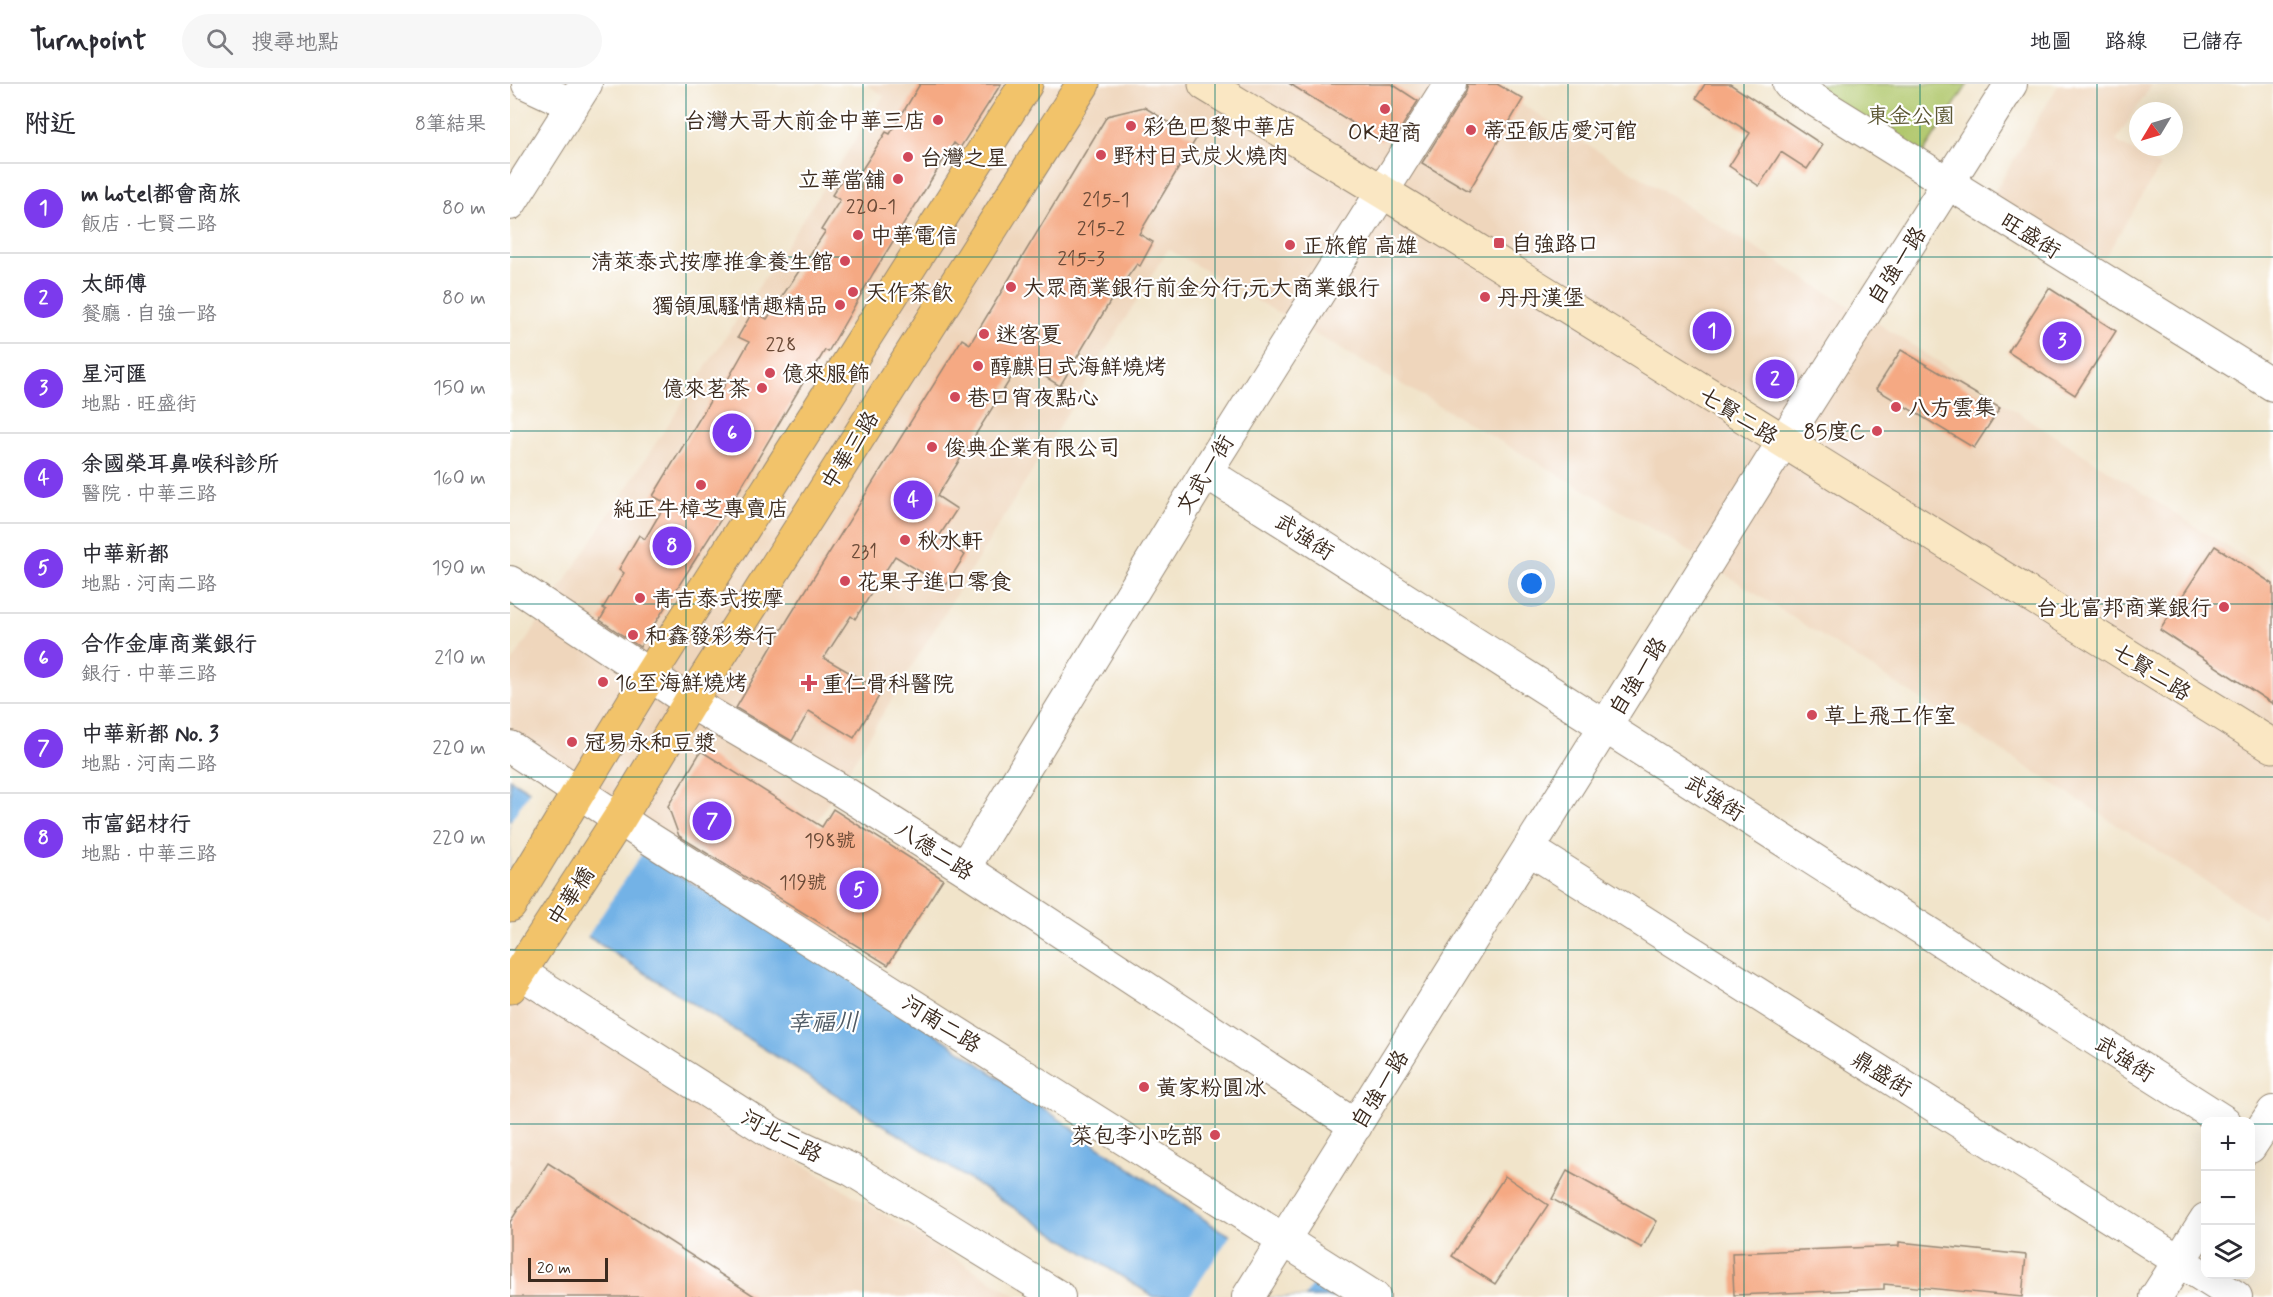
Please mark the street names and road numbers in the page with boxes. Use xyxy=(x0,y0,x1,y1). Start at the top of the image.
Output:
street label: 旺盛街 xyxy=(1995,207,2065,266)
street label: 自強一路 xyxy=(1862,222,1933,311)
street label: 七賢二路 xyxy=(1693,382,1783,452)
street label: 中華三路 xyxy=(816,406,886,496)
street label: 文武一街 xyxy=(1171,430,1241,520)
street label: 武強街 xyxy=(1269,508,1339,567)
street label: 自強一路 xyxy=(1604,632,1674,722)
street label: 七賢二路 xyxy=(2106,638,2196,708)
street label: 武強街 xyxy=(1679,769,1749,828)
street label: 八德二路 xyxy=(889,816,978,887)
street label: 中華橋 xyxy=(542,862,601,932)
street label: 河南二路 xyxy=(896,990,986,1060)
street label: 武強街 xyxy=(2089,1030,2159,1089)
street label: 自強一路 xyxy=(1346,1045,1416,1135)
street label: 鼎盛街 xyxy=(1846,1045,1916,1104)
street label: 河北二路 xyxy=(736,1104,826,1170)

